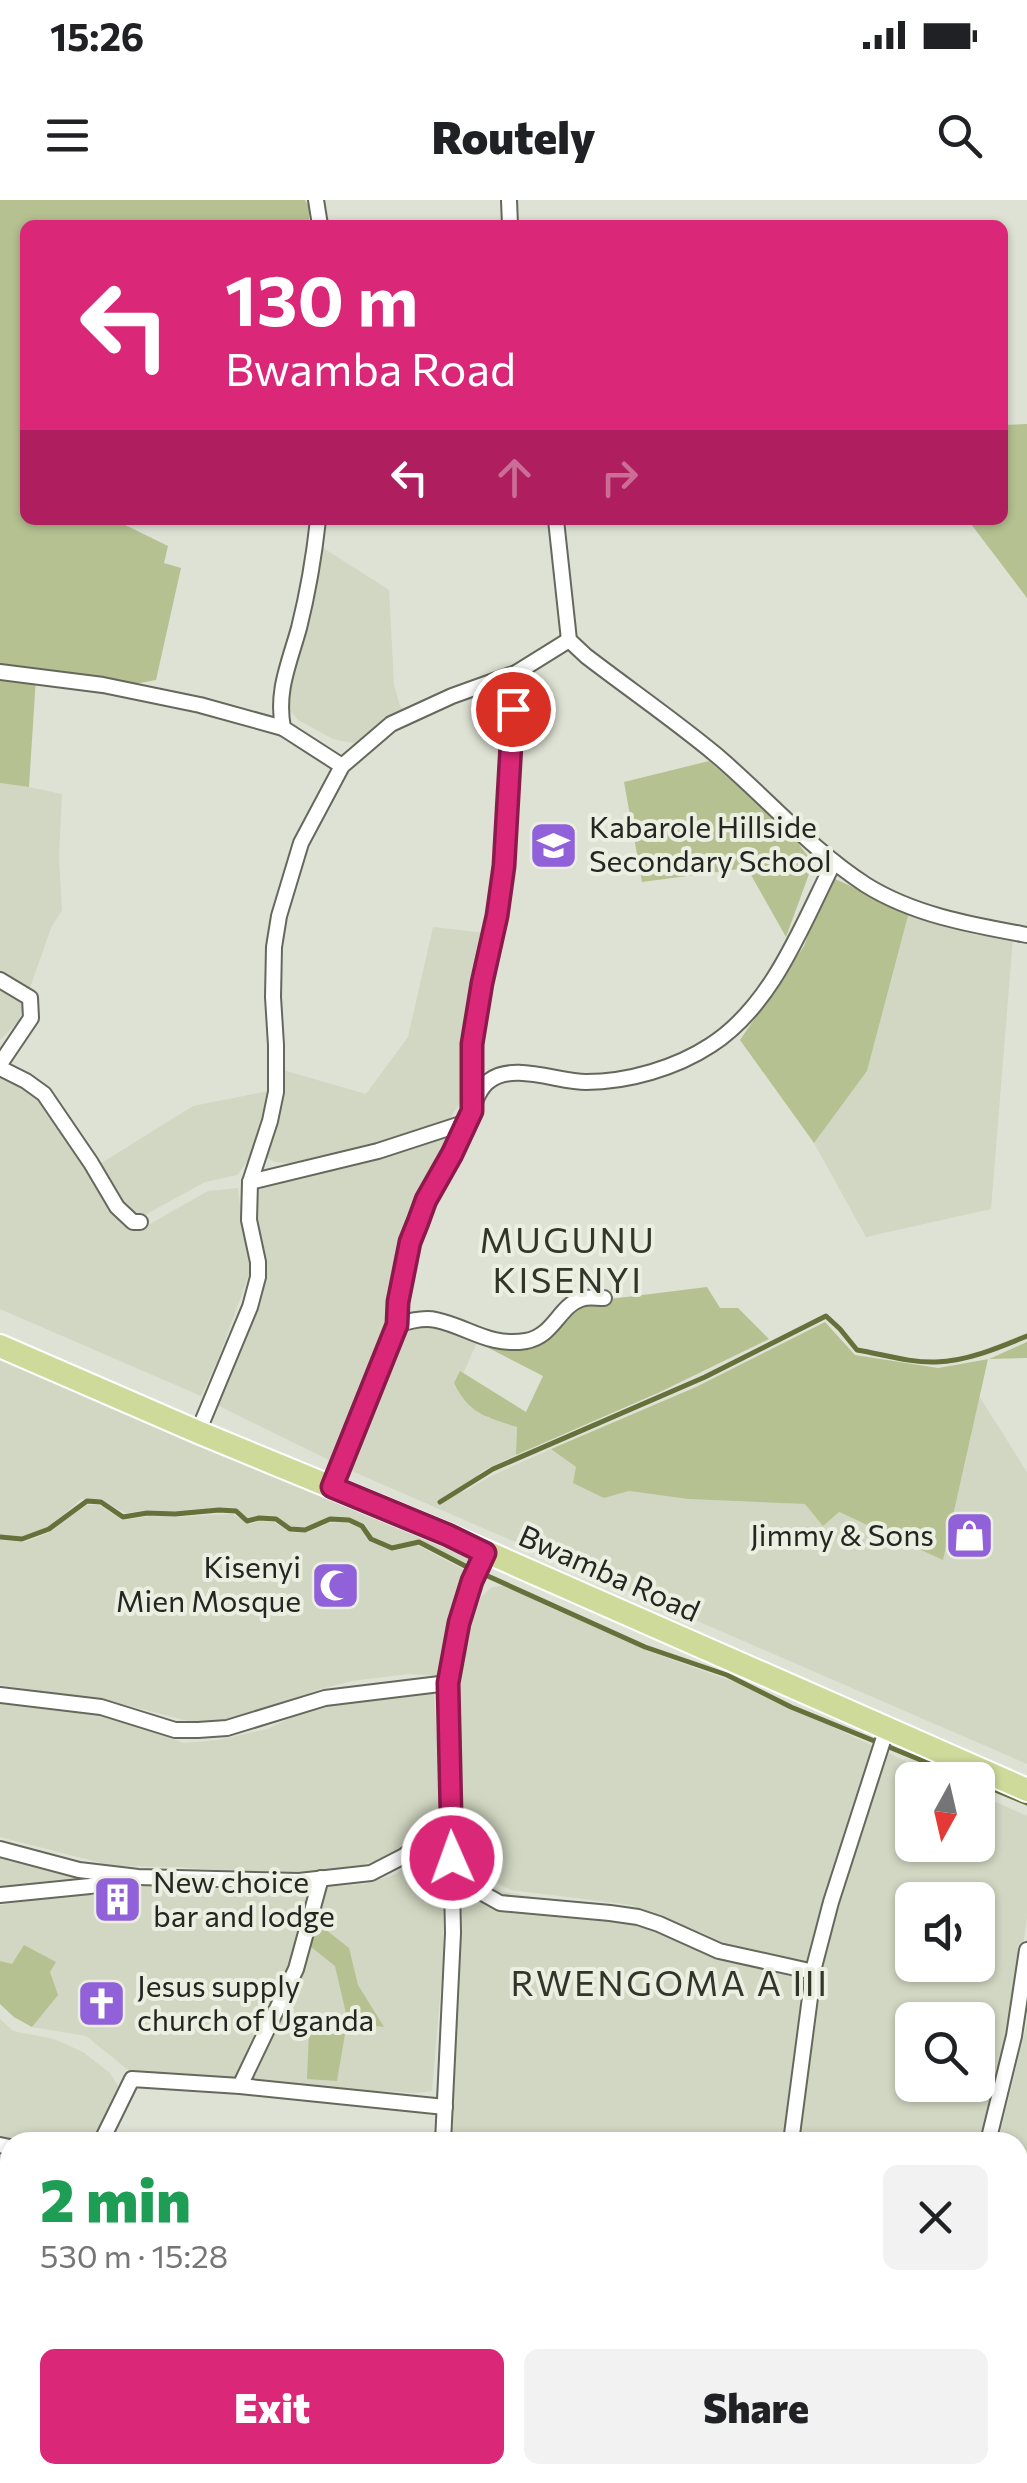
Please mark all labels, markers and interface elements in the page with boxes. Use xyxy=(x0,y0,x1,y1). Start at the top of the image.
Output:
text: 15:26 xyxy=(50,12,144,59)
icon: menu xyxy=(40,108,95,163)
text: Routely xyxy=(432,108,595,163)
icon: search xyxy=(932,108,987,163)
text: 130 m xyxy=(225,255,418,340)
icon: left xyxy=(60,260,190,390)
text: Bwamba Road xyxy=(225,340,516,395)
icon: left xyxy=(382,450,437,505)
icon: ahead xyxy=(487,450,542,505)
icon: right xyxy=(592,450,647,505)
pin xyxy=(471,667,556,752)
icon: arrive xyxy=(486,682,541,737)
place label: Kabarole Hillside Secondary School xyxy=(589,807,832,878)
school or university icon: Kabarole Hillside Secondary School xyxy=(528,819,580,871)
district label: MUGUNU KISENYI xyxy=(480,1217,656,1300)
shop icon: Jimmy & Sons xyxy=(943,1510,995,1562)
street label: Bwamba Road xyxy=(514,1515,706,1628)
place label: Jimmy & Sons xyxy=(750,1515,934,1552)
place label: Kisenyi Mien Mosque xyxy=(116,1547,301,1618)
mosque icon: Kisenyi Mien Mosque xyxy=(310,1559,362,1611)
north arrow xyxy=(895,1762,995,1862)
map controls xyxy=(895,1762,995,2102)
position arrow xyxy=(400,1806,504,1910)
place label: New choice bar and lodge xyxy=(153,1862,335,1933)
building icon: New choice bar and lodge xyxy=(92,1874,144,1926)
button: sound xyxy=(895,1882,995,1982)
district label: RWENGOMA A III xyxy=(511,1960,829,2003)
place label: Jesus supply church of Uganda xyxy=(137,1966,374,2037)
church icon: Jesus supply church of Uganda xyxy=(76,1978,128,2030)
button: search xyxy=(895,2002,995,2102)
text: 2 min xyxy=(40,2161,191,2234)
button: close xyxy=(883,2165,988,2270)
text: 530 m · 15:28 xyxy=(40,2235,228,2275)
button: Exit xyxy=(40,2349,504,2464)
button: Share xyxy=(524,2349,988,2464)

